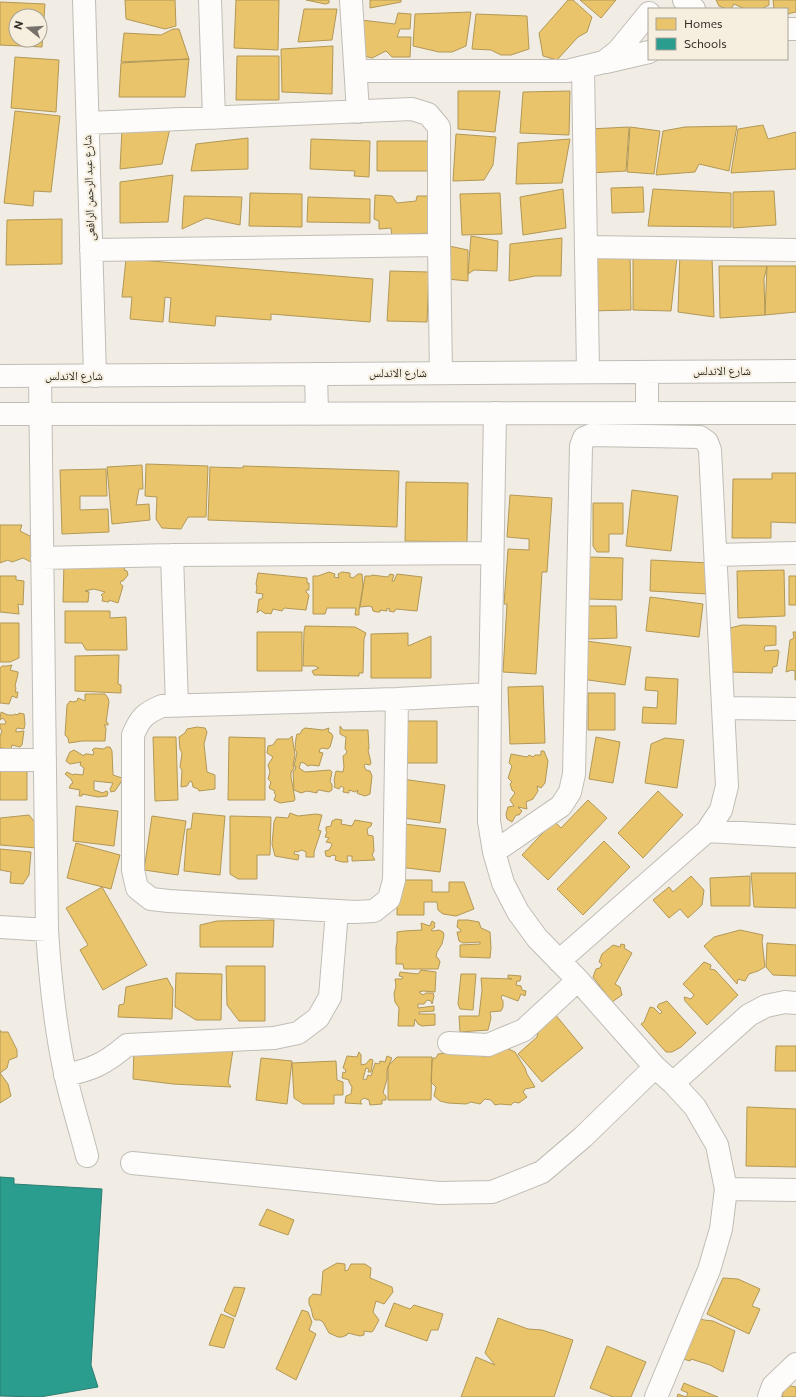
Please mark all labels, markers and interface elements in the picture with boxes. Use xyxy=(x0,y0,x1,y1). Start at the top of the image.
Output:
north arrow xyxy=(8,8,48,48)
legend xyxy=(648,8,788,60)
text: Homes xyxy=(684,16,722,30)
text: N xyxy=(11,19,25,31)
text: Schools xyxy=(684,36,727,50)
street label: شارع عبد الرحمن الرافعى xyxy=(79,135,99,241)
street label: شارع الاندلس xyxy=(693,363,751,379)
street label: شارع الاندلس xyxy=(369,365,427,381)
street label: شارع الاندلس xyxy=(45,368,103,384)

